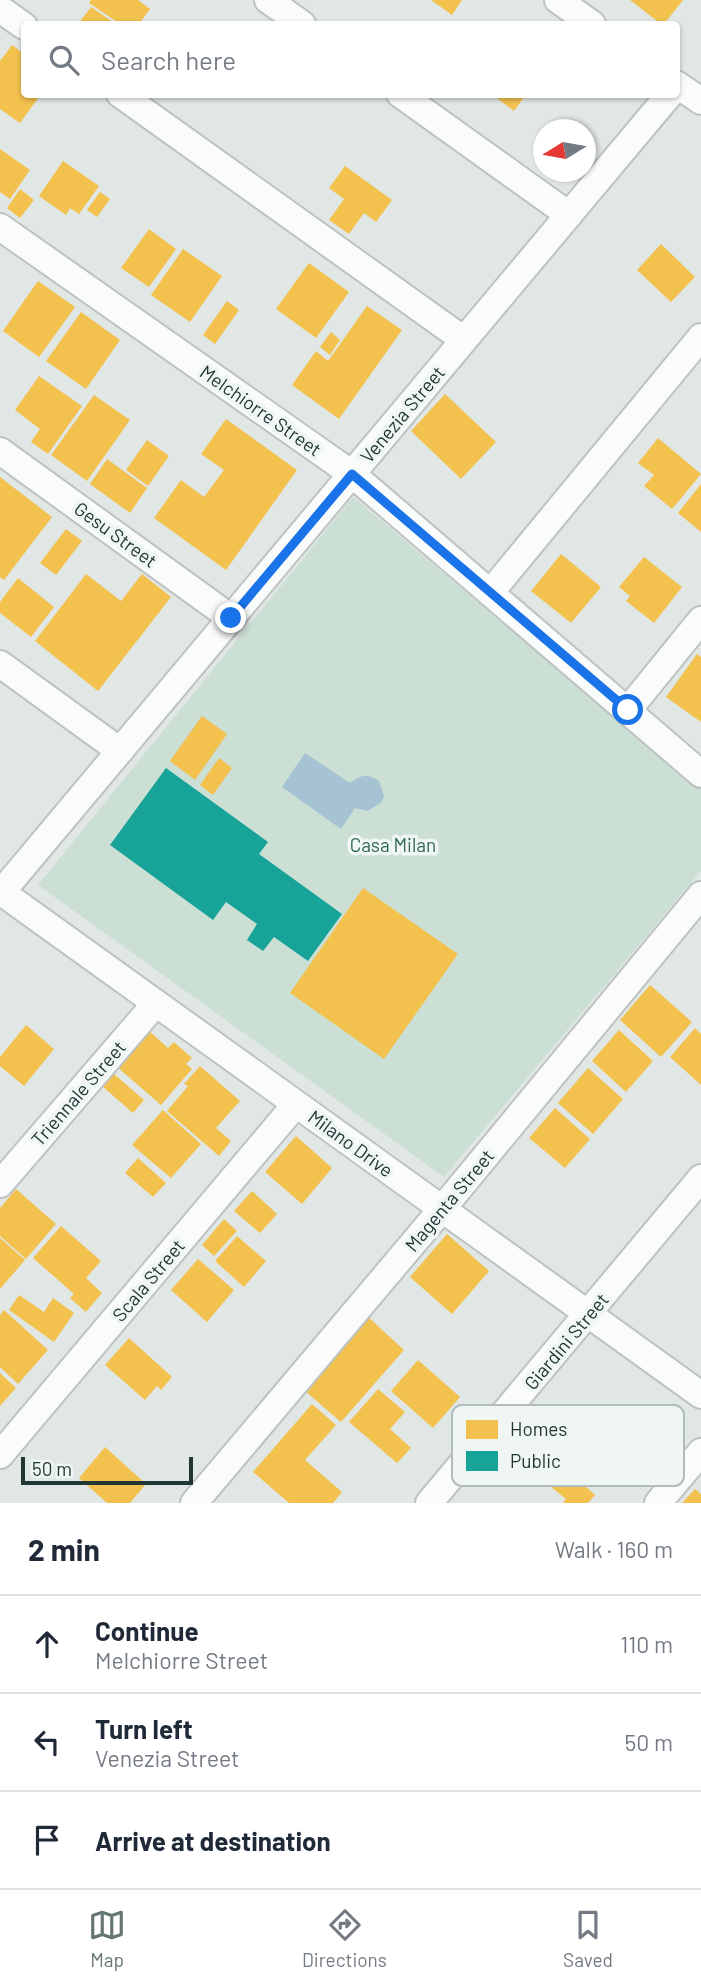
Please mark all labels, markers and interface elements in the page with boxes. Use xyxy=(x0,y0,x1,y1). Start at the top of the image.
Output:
search box xyxy=(21,21,680,98)
icon: search xyxy=(45,41,83,79)
text: Search here xyxy=(101,44,236,75)
north arrow xyxy=(533,119,596,182)
street label: Melchiorre Street xyxy=(196,360,326,460)
street label: Venezia Street xyxy=(355,361,449,467)
street label: Gesu Street xyxy=(70,496,162,572)
route end xyxy=(215,602,246,633)
route start xyxy=(612,694,643,725)
park label: Casa Milan xyxy=(350,833,436,856)
street label: Triennale Street xyxy=(26,1036,130,1150)
street label: Milano Drive xyxy=(304,1105,398,1181)
street label: Magenta Street xyxy=(400,1144,498,1256)
street label: Scala Street xyxy=(107,1234,189,1326)
street label: Giardini Street xyxy=(519,1288,613,1394)
legend xyxy=(452,1405,684,1486)
text: Homes xyxy=(510,1417,567,1440)
text: Public xyxy=(510,1449,561,1472)
scale bar xyxy=(21,1454,192,1486)
text: 50 m xyxy=(32,1457,72,1480)
text: 2 min xyxy=(28,1531,100,1567)
text: Walk · 160 m xyxy=(555,1535,673,1563)
text: Continue xyxy=(95,1615,199,1646)
icon: ahead xyxy=(28,1625,66,1663)
text: 110 m xyxy=(620,1630,673,1658)
text: Melchiorre Street xyxy=(95,1646,268,1674)
text: Turn left xyxy=(95,1713,193,1744)
icon: left xyxy=(28,1723,66,1761)
text: 50 m xyxy=(625,1728,673,1756)
text: Venezia Street xyxy=(95,1744,239,1772)
icon: arrive xyxy=(28,1821,66,1859)
text: Arrive at destination xyxy=(95,1825,331,1856)
tab: Map xyxy=(88,1906,126,1971)
tab: Directions xyxy=(302,1906,387,1971)
tab: Saved xyxy=(563,1906,613,1971)

